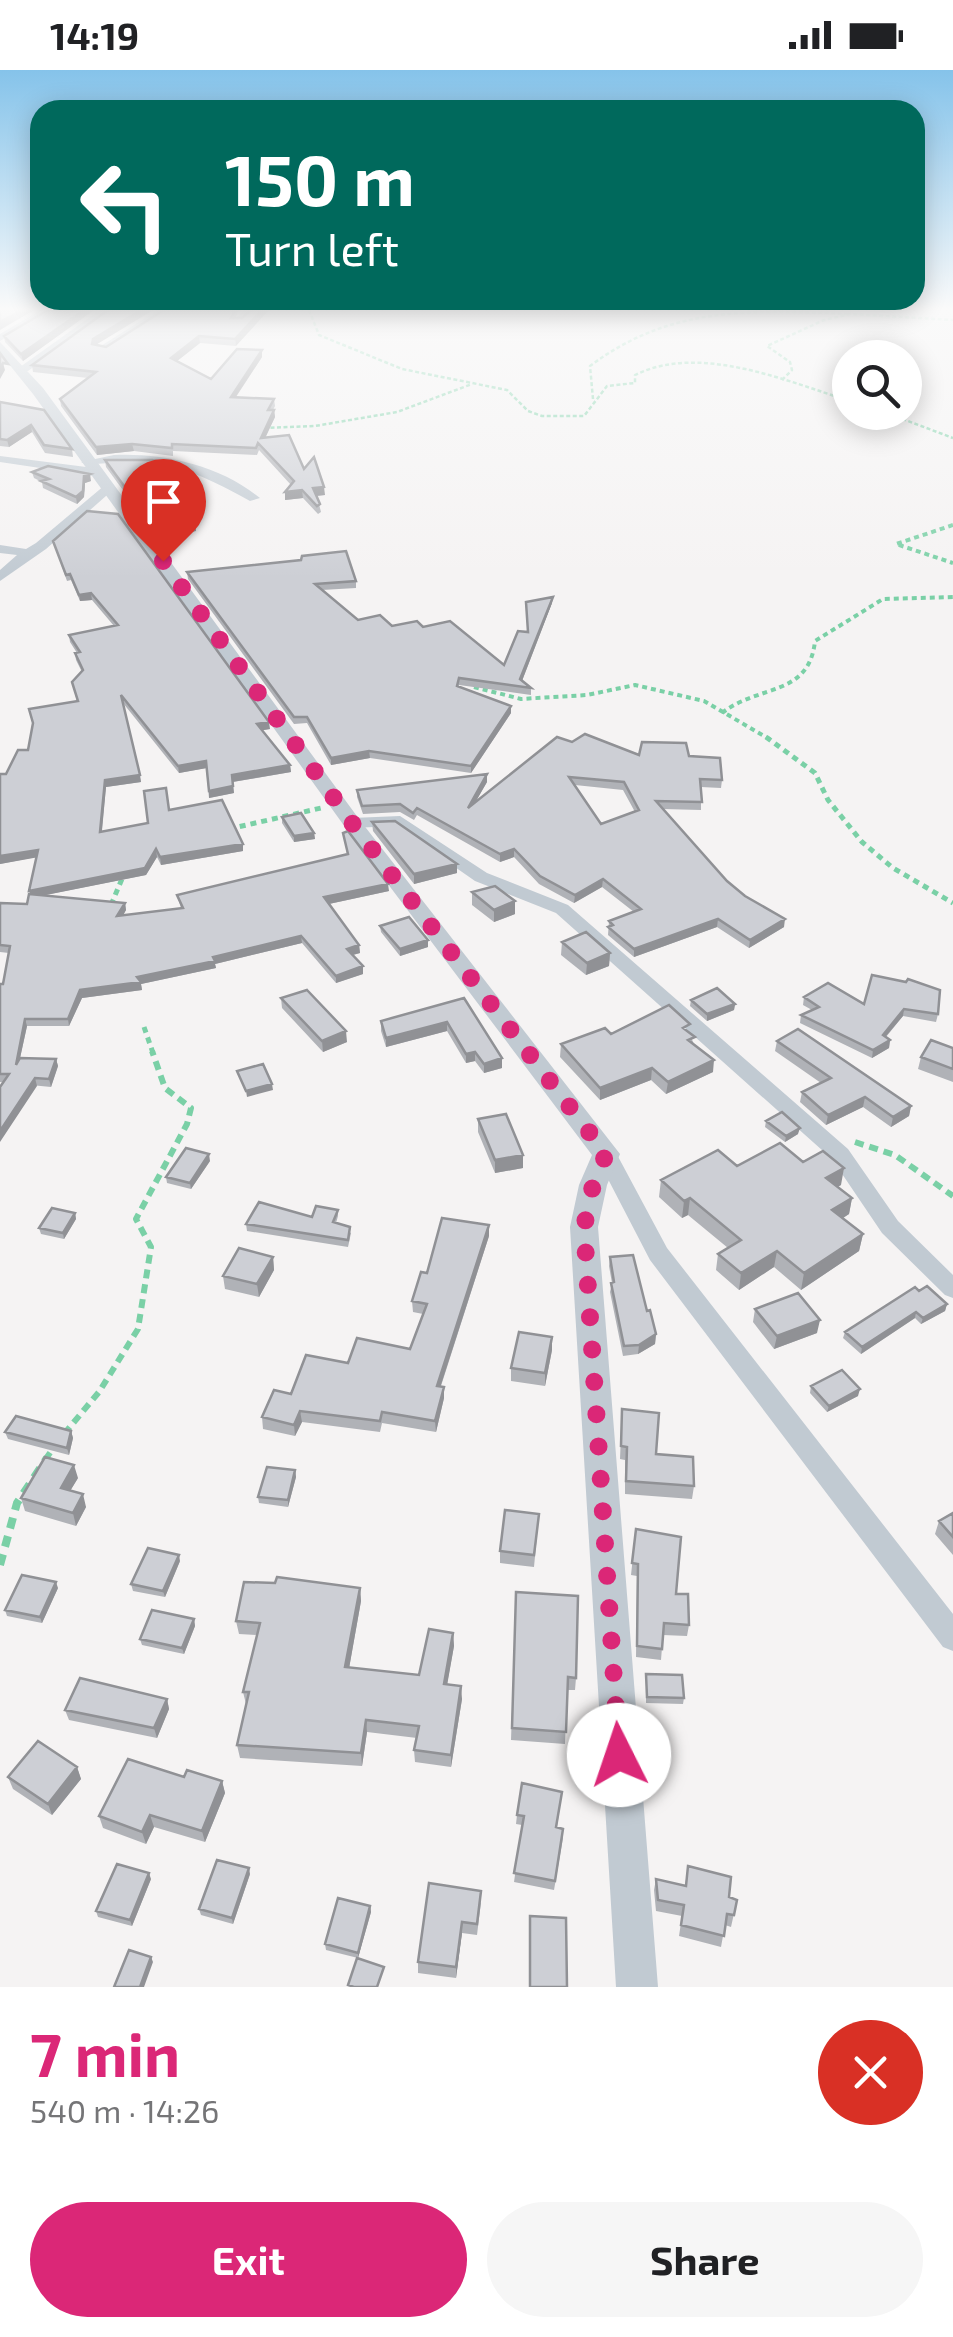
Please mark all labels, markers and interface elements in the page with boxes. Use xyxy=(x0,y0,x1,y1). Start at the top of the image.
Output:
text: 14:19 xyxy=(50,12,139,58)
text: 150 m xyxy=(225,136,415,220)
icon: left xyxy=(60,140,190,270)
text: Turn left xyxy=(225,221,399,275)
map controls xyxy=(832,340,922,430)
button: search xyxy=(832,340,922,430)
pin xyxy=(121,459,206,562)
icon: arrive xyxy=(136,474,191,529)
position arrow xyxy=(567,1703,671,1807)
text: 7 min xyxy=(30,2017,180,2089)
button: close xyxy=(818,2020,923,2125)
text: 540 m · 14:26 xyxy=(30,2091,219,2129)
button: Exit xyxy=(30,2202,467,2317)
button: Share xyxy=(487,2202,923,2317)

